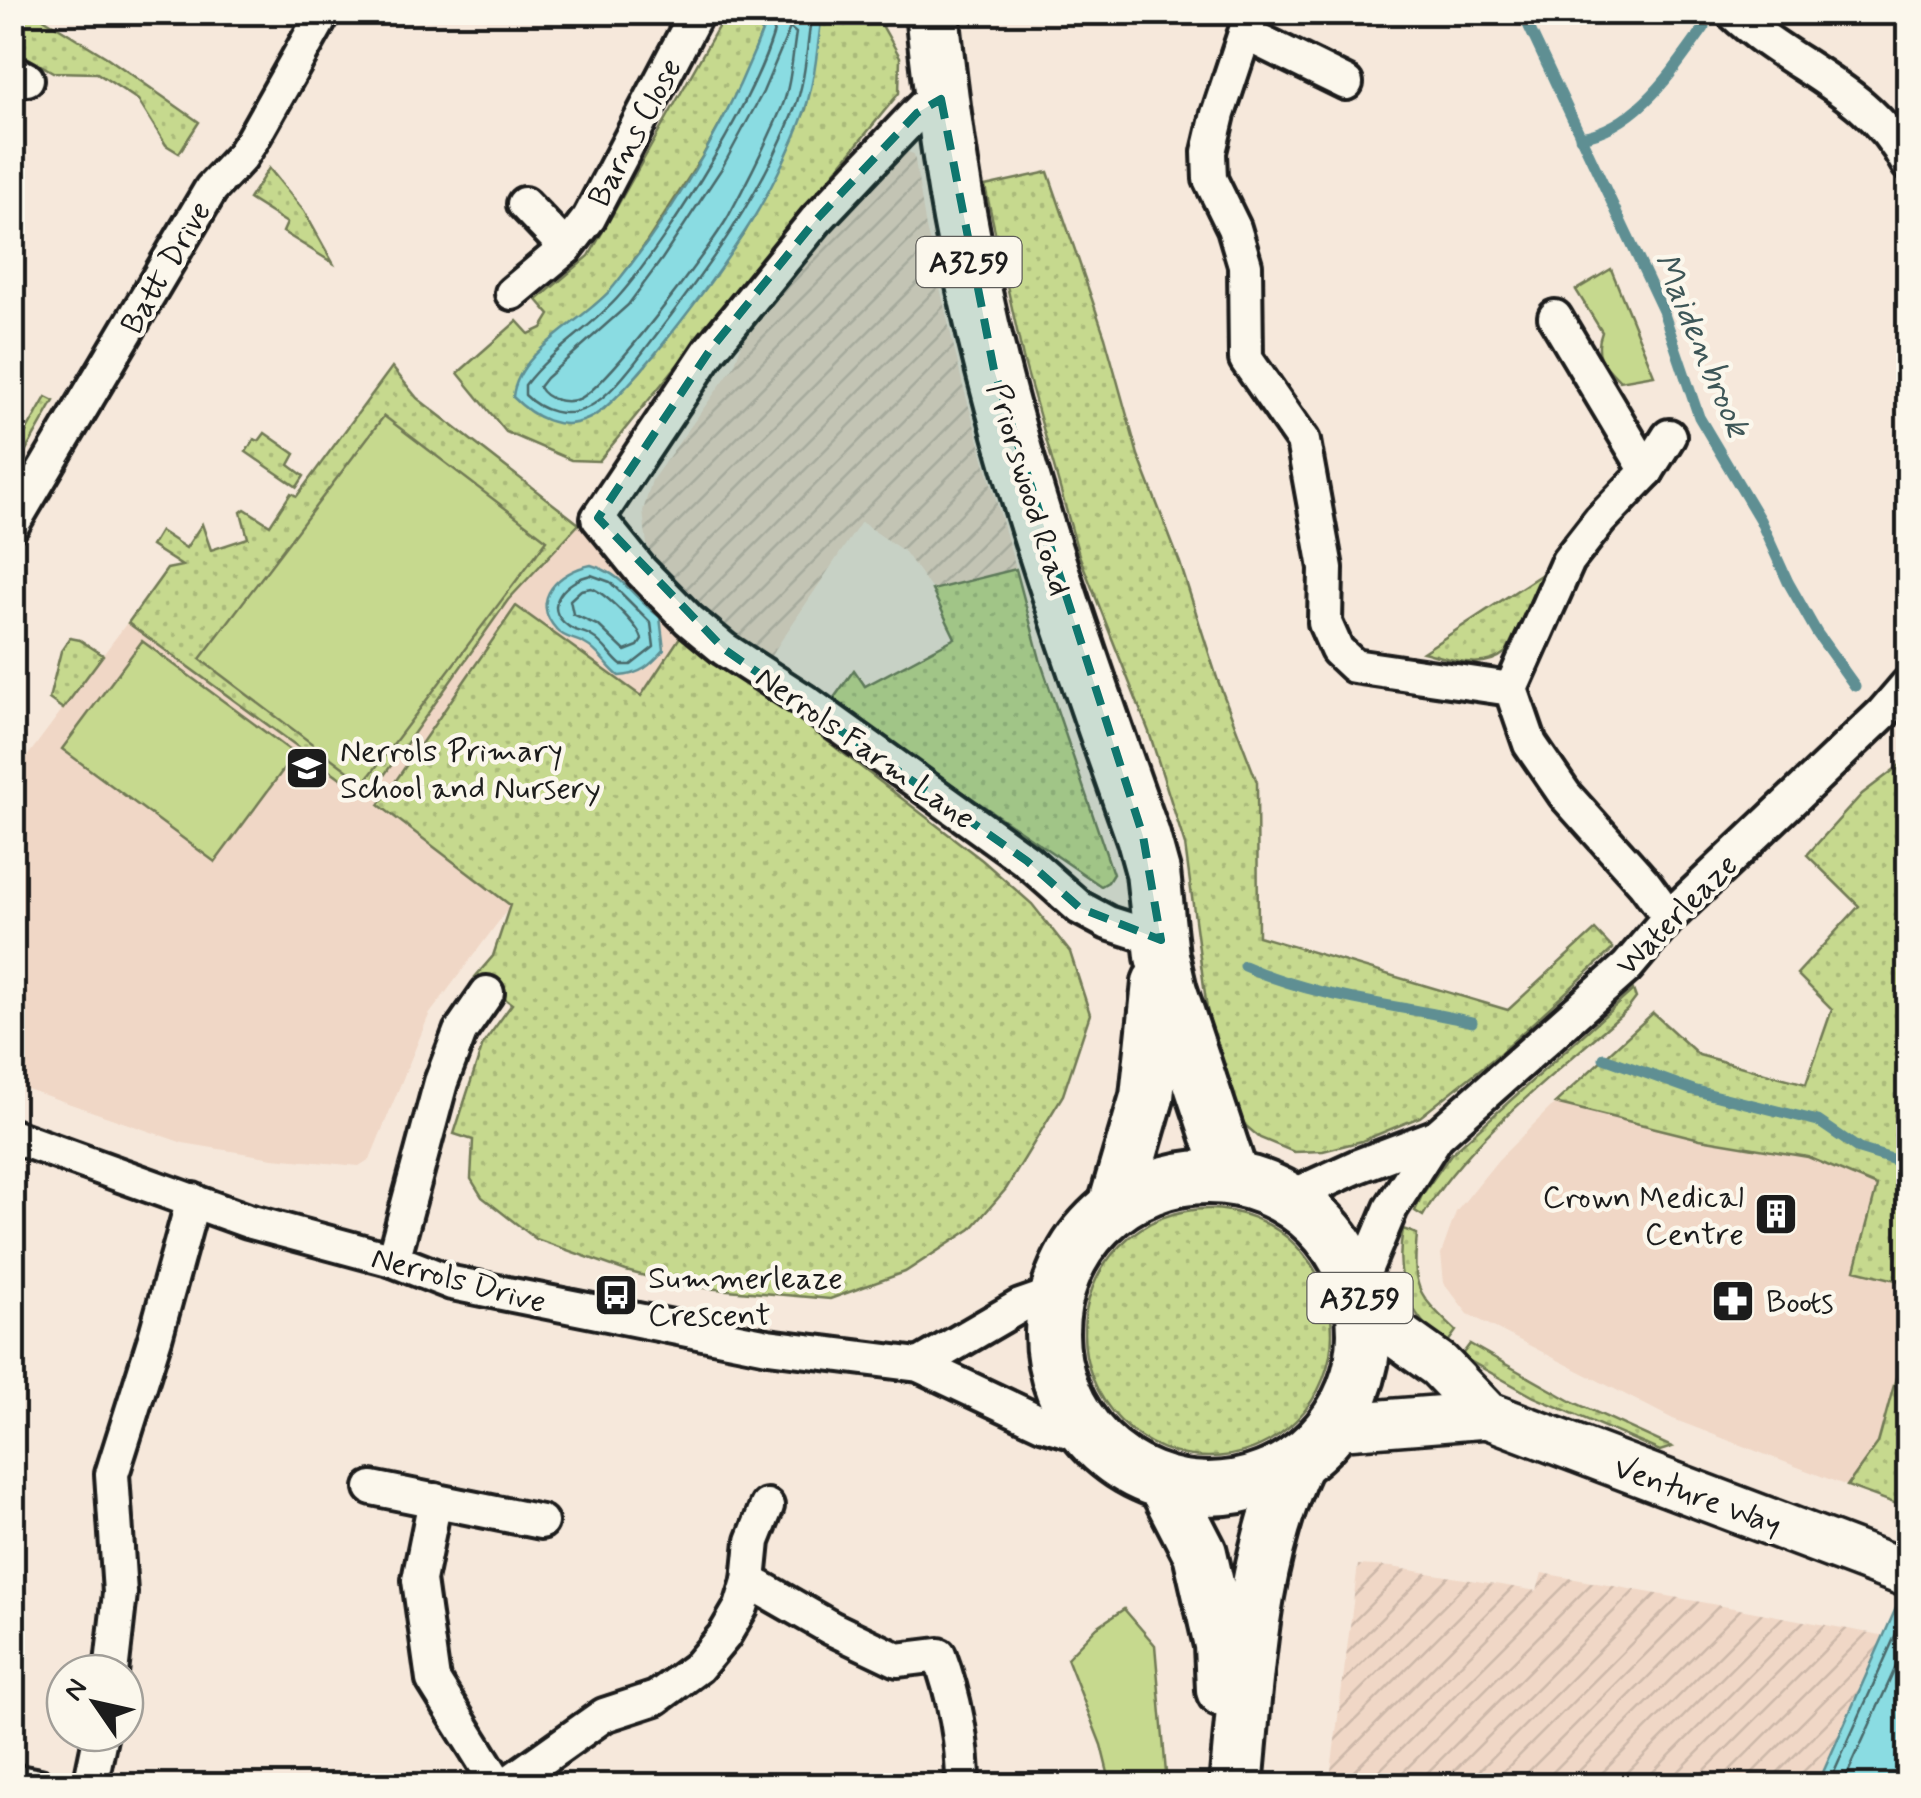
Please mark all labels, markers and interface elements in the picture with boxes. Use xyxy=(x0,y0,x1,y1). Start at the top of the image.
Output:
street label: Barns Close xyxy=(579,51,693,215)
street label: Batt Drive xyxy=(112,194,222,342)
road number: A3259 xyxy=(916,237,1022,287)
water label: Maidenbrook xyxy=(1642,246,1762,446)
street label: Priorswood Road xyxy=(976,378,1080,601)
street label: Nerrols Farm Lane xyxy=(747,657,983,840)
place label: Nerrols Primary School and Nursery xyxy=(340,731,601,810)
school or university icon: Nerrols Primary School and Nursery xyxy=(284,745,330,791)
street label: Waterleaze xyxy=(1607,845,1748,986)
place label: Crown Medical Centre xyxy=(1543,1177,1744,1256)
building icon: Crown Medical Centre xyxy=(1753,1191,1799,1237)
street label: Nerrols Drive xyxy=(367,1237,550,1324)
place label: Summerleaze Crescent xyxy=(648,1258,843,1337)
bus stop icon: Summerleaze Crescent xyxy=(593,1272,639,1318)
road number: A3259 xyxy=(1308,1273,1412,1323)
pharmacy icon: Boots xyxy=(1710,1278,1756,1324)
place label: Boots xyxy=(1766,1282,1834,1324)
street label: Venture Way xyxy=(1608,1447,1787,1547)
north arrow xyxy=(45,1653,145,1753)
text: N xyxy=(56,1672,97,1708)

